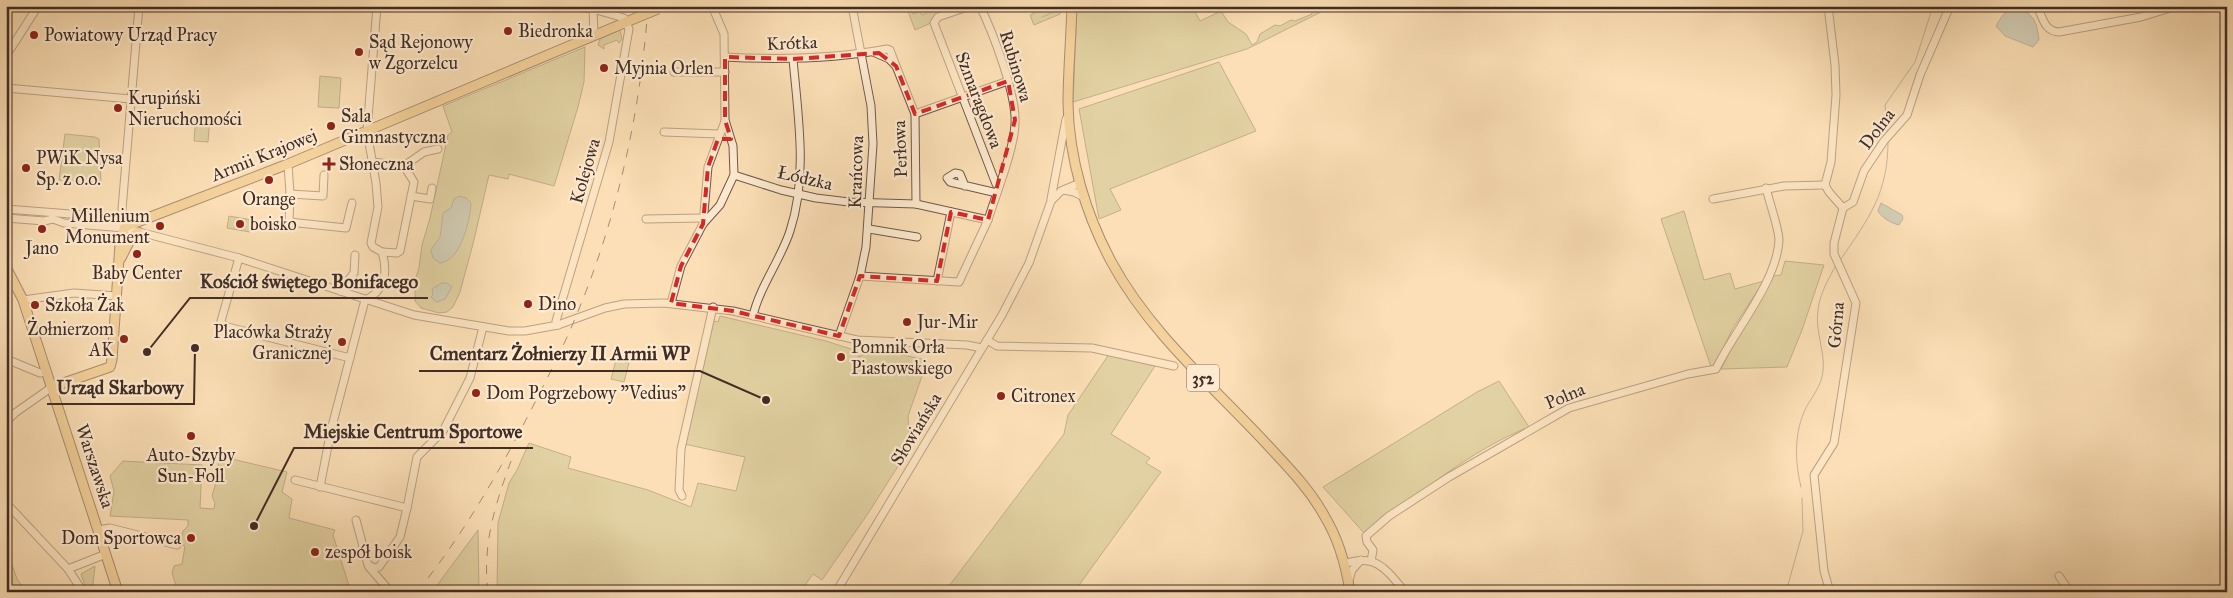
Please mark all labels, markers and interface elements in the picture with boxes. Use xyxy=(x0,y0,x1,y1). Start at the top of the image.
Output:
place label: Biedronka xyxy=(518,20,593,42)
place label: Powiatowy Urząd Pracy xyxy=(44,24,217,46)
marker: Biedronka xyxy=(502,25,514,37)
street label: Rubinowa xyxy=(995,27,1037,105)
marker: Powiatowy Urząd Pracy xyxy=(28,29,40,41)
place label: Sąd Rejonowy w Zgorzelcu xyxy=(369,31,473,75)
street label: Krótka xyxy=(766,31,818,55)
marker: Sąd Rejonowy w Zgorzelcu xyxy=(353,46,365,58)
street label: Szmaragdowa xyxy=(950,49,1008,152)
place label: Myjnia Orlen xyxy=(614,57,714,79)
marker: Myjnia Orlen xyxy=(598,62,610,74)
place label: Krupiński Nieruchomości xyxy=(128,87,242,130)
marker: Krupiński Nieruchomości xyxy=(112,102,124,114)
street label: Dolna xyxy=(1855,104,1900,154)
place label: Sala Gimnastyczna xyxy=(341,105,446,148)
marker: Sala Gimnastyczna xyxy=(325,120,337,132)
street label: Perłowa xyxy=(888,120,912,178)
street label: Armii Krajowej xyxy=(207,124,320,187)
street label: Kolejowa xyxy=(565,135,605,206)
street label: Krańcowa xyxy=(844,135,868,209)
place label: PWiK Nysa Sp. z o.o. xyxy=(36,147,123,190)
place label: Słoneczna xyxy=(339,153,414,175)
marker: Słoneczna xyxy=(323,158,335,170)
street label: Łódzka xyxy=(775,161,835,195)
marker: PWiK Nysa Sp. z o.o. xyxy=(20,162,32,174)
marker: Orange xyxy=(263,174,275,186)
place label: Orange xyxy=(242,188,296,211)
place label: Millenium Monument xyxy=(65,205,151,248)
place label: boisko xyxy=(250,213,297,235)
marker: boisko xyxy=(234,218,246,230)
marker: Millenium Monument xyxy=(154,220,166,232)
marker: Jano xyxy=(36,223,48,235)
place label: Jano xyxy=(23,237,59,260)
marker: Baby Center xyxy=(131,248,143,260)
place label: Baby Center xyxy=(92,262,182,284)
callout: Kościół świętego Bonifacego xyxy=(190,264,428,298)
text: Kościół świętego Bonifacego xyxy=(200,270,418,294)
place label: Szkoła Żak xyxy=(45,293,125,316)
place label: Dino xyxy=(538,293,576,315)
marker: Dino xyxy=(522,298,534,310)
marker: Szkoła Żak xyxy=(29,299,41,311)
street label: Górna xyxy=(1823,301,1849,349)
place label: Jur-Mir xyxy=(915,311,978,334)
marker: Jur-Mir xyxy=(901,316,913,328)
place label: Żołnierzom AK xyxy=(27,317,115,361)
place label: Placówka Straży Granicznej xyxy=(213,321,333,364)
marker: Żołnierzom AK xyxy=(118,333,130,345)
marker: Placówka Straży Granicznej xyxy=(336,336,348,348)
place label: Pomnik Orła Piastowskiego xyxy=(851,336,953,380)
callout: Cmentarz Żołnierzy II Armii WP xyxy=(419,337,700,371)
text: Cmentarz Żołnierzy II Armii WP xyxy=(430,341,690,366)
marker: Pomnik Orła Piastowskiego xyxy=(835,351,847,363)
road number: 352 xyxy=(1187,364,1219,392)
callout: Urząd Skarbowy xyxy=(47,370,194,404)
text: Urząd Skarbowy xyxy=(56,376,185,400)
street label: Polna xyxy=(1542,378,1589,414)
place label: Dom Pogrzebowy "Vedius" xyxy=(486,382,686,405)
place label: Citronex xyxy=(1011,385,1076,407)
marker: Dom Pogrzebowy "Vedius" xyxy=(470,387,482,399)
street label: Słowiańska xyxy=(886,388,946,469)
marker: Citronex xyxy=(995,390,1007,402)
callout: Miejskie Centrum Sportowe xyxy=(294,414,533,448)
text: Miejskie Centrum Sportowe xyxy=(303,420,523,444)
street label: Warszawska xyxy=(71,421,119,511)
marker: Auto-Szyby Sun-Foll xyxy=(185,430,197,442)
place label: Auto-Szyby Sun-Foll xyxy=(146,444,236,487)
place label: Dom Sportowca xyxy=(61,527,181,549)
marker: Dom Sportowca xyxy=(185,532,197,544)
place label: zespół boisk xyxy=(325,541,413,563)
marker: zespół boisk xyxy=(309,546,321,558)

